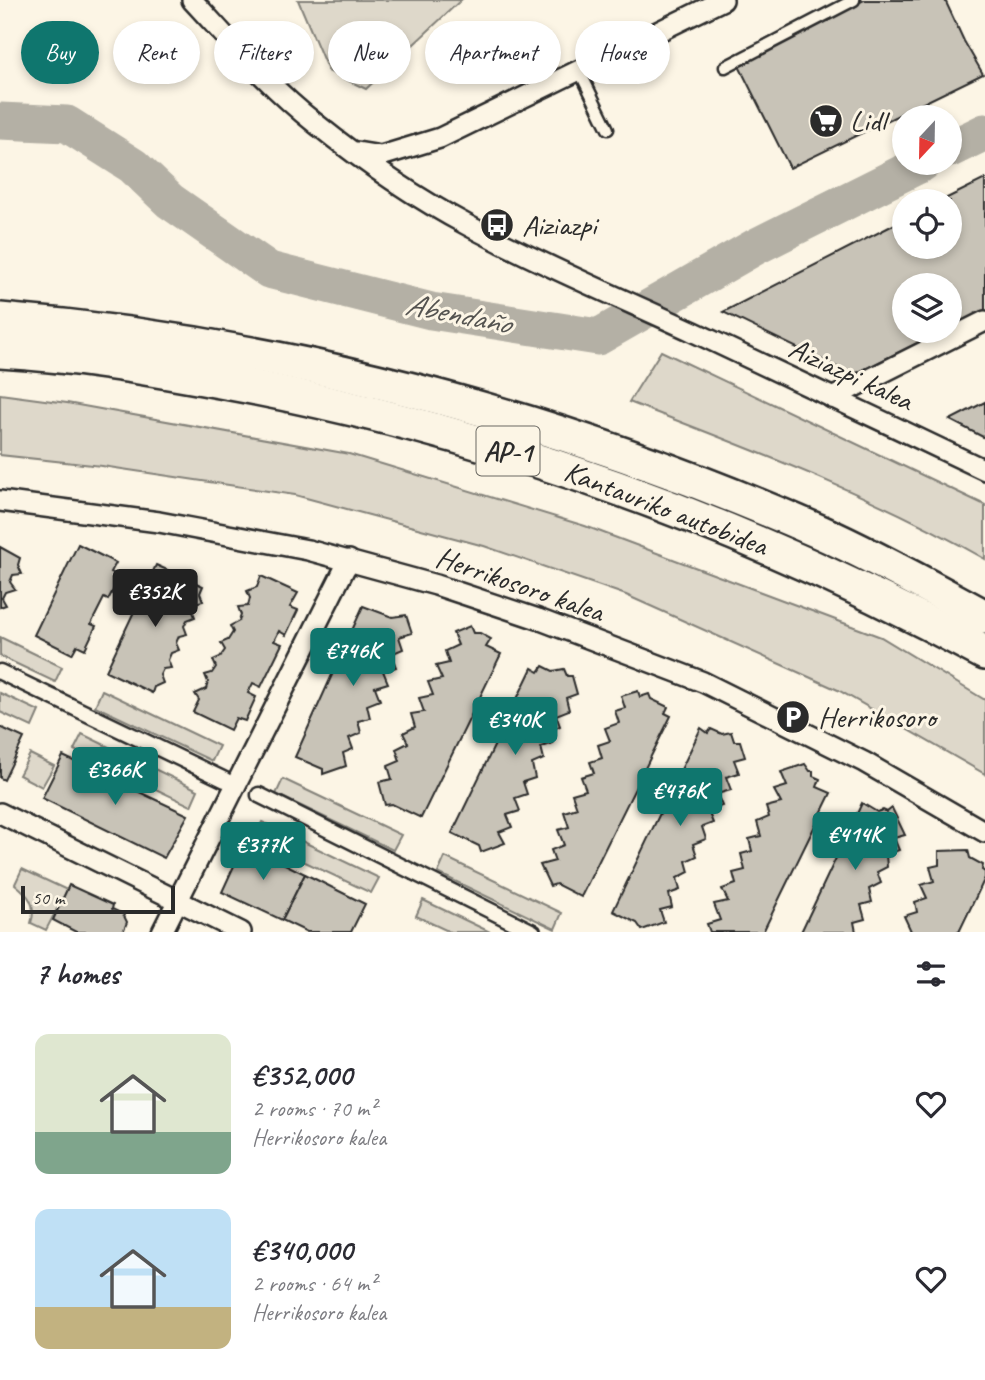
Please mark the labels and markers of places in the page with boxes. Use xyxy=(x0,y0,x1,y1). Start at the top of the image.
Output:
supermarket icon: Lidl xyxy=(807,102,845,140)
place label: Lidl xyxy=(850,102,890,140)
bus stop icon: Aiziazpi xyxy=(478,206,516,244)
place label: Aiziazpi xyxy=(522,206,600,244)
pin: €352K xyxy=(106,570,204,629)
pin: €746K xyxy=(304,628,402,688)
pin: €340K xyxy=(466,698,564,757)
parking icon: Herrikosoro xyxy=(774,698,812,736)
place label: Herrikosoro xyxy=(818,698,939,736)
pin: €366K xyxy=(66,748,164,807)
pin: €476K xyxy=(631,768,729,828)
pin: €414K xyxy=(806,812,904,872)
pin: €377K xyxy=(214,822,312,882)

